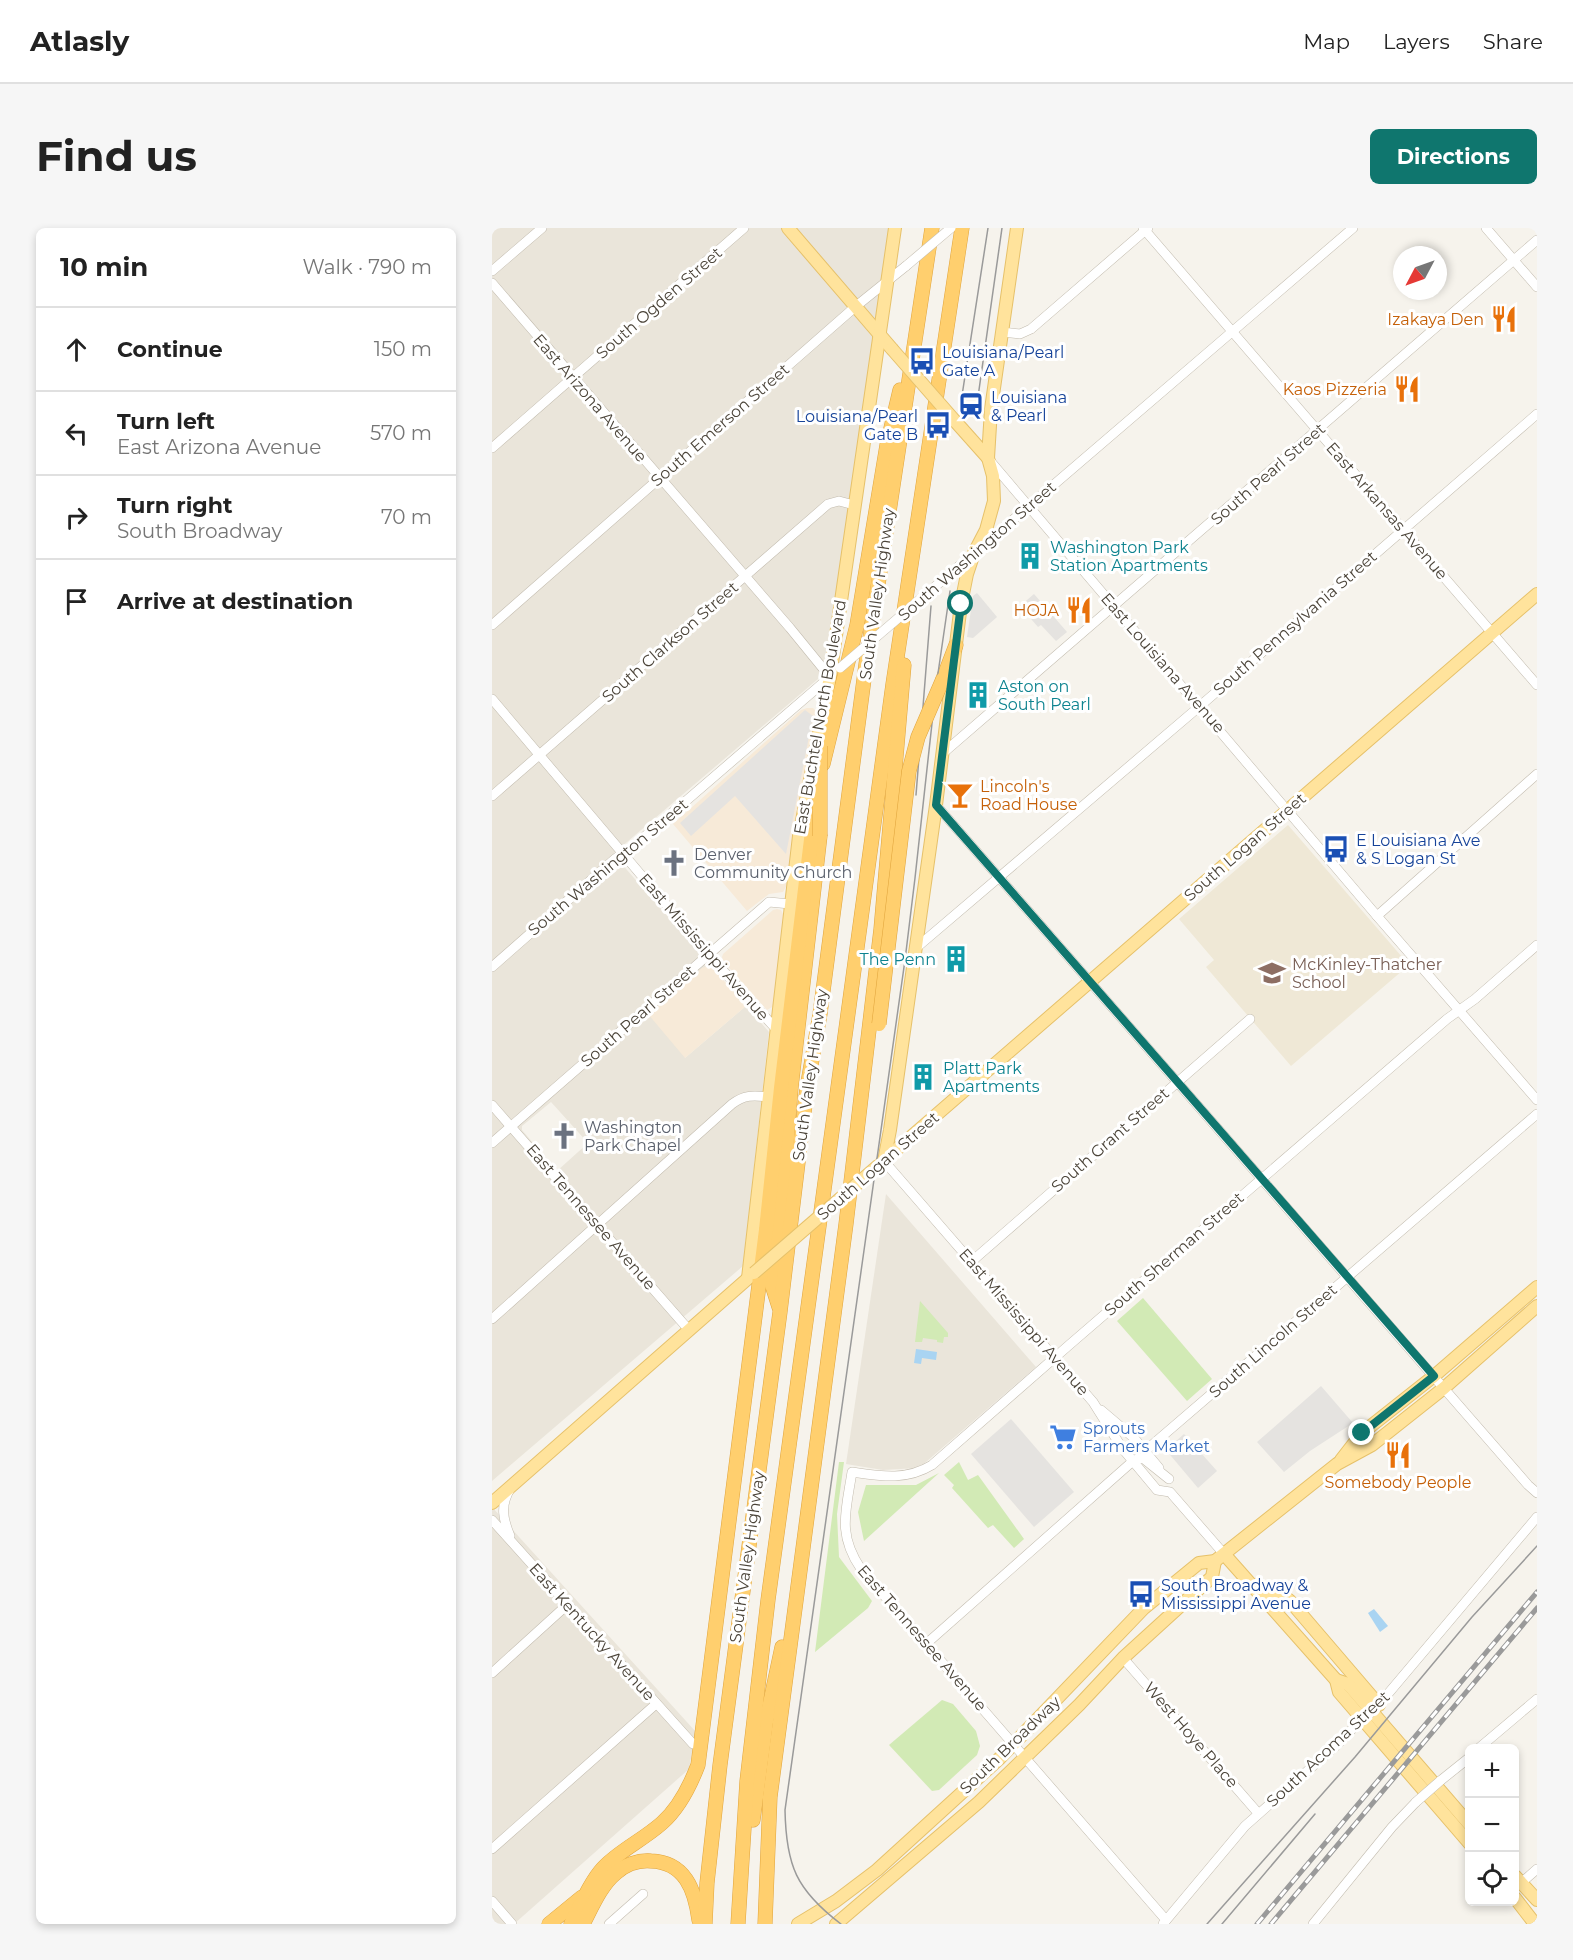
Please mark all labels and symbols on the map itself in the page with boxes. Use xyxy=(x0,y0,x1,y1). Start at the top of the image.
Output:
street label: South Ogden Street xyxy=(592,243,726,363)
north arrow xyxy=(1393,246,1447,300)
restaurant icon: Izakaya Den xyxy=(1489,304,1519,334)
place label: Izakaya Den xyxy=(1387,310,1484,329)
street label: East Arizona Avenue xyxy=(529,330,651,466)
place label: Louisiana/Pearl Gate A xyxy=(942,343,1064,380)
bus stop icon: Louisiana/Pearl Gate A xyxy=(907,346,937,376)
street label: South Emerson Street xyxy=(647,359,793,490)
restaurant icon: Kaos Pizzeria xyxy=(1392,374,1422,404)
place label: Kaos Pizzeria xyxy=(1283,380,1387,399)
place label: Louisiana & Pearl xyxy=(991,388,1067,425)
station icon: Louisiana & Pearl xyxy=(956,391,986,421)
place label: Louisiana/Pearl Gate B xyxy=(796,407,918,444)
bus stop icon: Louisiana/Pearl Gate B xyxy=(923,410,953,440)
street label: South Pearl Street xyxy=(1207,419,1329,529)
street label: East Arkansas Avenue xyxy=(1322,439,1452,583)
street label: South Washington Street xyxy=(894,477,1060,625)
street label: South Valley Highway xyxy=(856,507,899,681)
place label: Washington Park Station Apartments xyxy=(1050,538,1208,575)
building icon: Washington Park Station Apartments xyxy=(1015,541,1045,571)
street label: South Pennsylvania Street xyxy=(1209,546,1381,699)
street label: South Clarkson Street xyxy=(598,577,742,706)
street label: East Louisiana Avenue xyxy=(1097,589,1229,737)
route start xyxy=(947,590,973,616)
restaurant icon: HOJA xyxy=(1064,595,1094,625)
street label: East Buchtel North Boulevard xyxy=(790,598,850,836)
place label: HOJA xyxy=(1014,601,1060,620)
place label: Aston on South Pearl xyxy=(998,677,1091,714)
building icon: Aston on South Pearl xyxy=(963,680,993,710)
place label: Lincoln's Road House xyxy=(980,777,1077,814)
bar icon: Lincoln's Road House xyxy=(945,780,975,810)
street label: South Logan Street xyxy=(1180,789,1310,905)
street label: South Washington Street xyxy=(524,794,692,939)
place label: E Louisiana Ave & S Logan St xyxy=(1356,831,1480,868)
bus stop icon: E Louisiana Ave & S Logan St xyxy=(1321,834,1351,864)
place label: Denver Community Church xyxy=(694,845,852,882)
church icon: Denver Community Church xyxy=(659,848,689,878)
street label: East Mississippi Avenue xyxy=(635,870,773,1024)
building icon: The Penn xyxy=(941,944,971,974)
place label: The Penn xyxy=(860,950,936,969)
place label: McKinley-Thatcher School xyxy=(1292,955,1442,992)
school or university icon: McKinley-Thatcher School xyxy=(1257,958,1287,988)
street label: South Pearl Street xyxy=(577,961,699,1071)
street label: South Valley Highway xyxy=(789,988,832,1162)
place label: Platt Park Apartments xyxy=(943,1059,1040,1096)
building icon: Platt Park Apartments xyxy=(908,1062,938,1092)
street label: South Grant Street xyxy=(1047,1083,1173,1196)
street label: South Logan Street xyxy=(813,1108,943,1224)
place label: Washington Park Chapel xyxy=(584,1118,682,1155)
church icon: Washington Park Chapel xyxy=(549,1121,579,1151)
street label: East Tennessee Avenue xyxy=(522,1140,660,1294)
street label: South Sherman Street xyxy=(1100,1188,1248,1320)
street label: East Mississippi Avenue xyxy=(955,1245,1093,1399)
street label: South Lincoln Street xyxy=(1205,1280,1341,1402)
place label: Sprouts Farmers Market xyxy=(1083,1419,1210,1456)
route end xyxy=(1348,1419,1374,1445)
supermarket icon: Sprouts Farmers Market xyxy=(1048,1422,1078,1452)
restaurant icon: Somebody People xyxy=(1383,1440,1413,1470)
street label: South Valley Highway xyxy=(726,1470,769,1644)
place label: Somebody People xyxy=(1325,1473,1471,1492)
street label: East Kentucky Avenue xyxy=(525,1559,659,1705)
street label: East Tennessee Avenue xyxy=(853,1561,991,1715)
place label: South Broadway & Mississippi Avenue xyxy=(1161,1576,1311,1613)
bus stop icon: South Broadway & Mississippi Avenue xyxy=(1126,1579,1156,1609)
street label: West Hoye Place xyxy=(1140,1678,1242,1792)
street label: South Acoma Street xyxy=(1262,1687,1394,1811)
street label: South Broadway xyxy=(956,1692,1064,1798)

